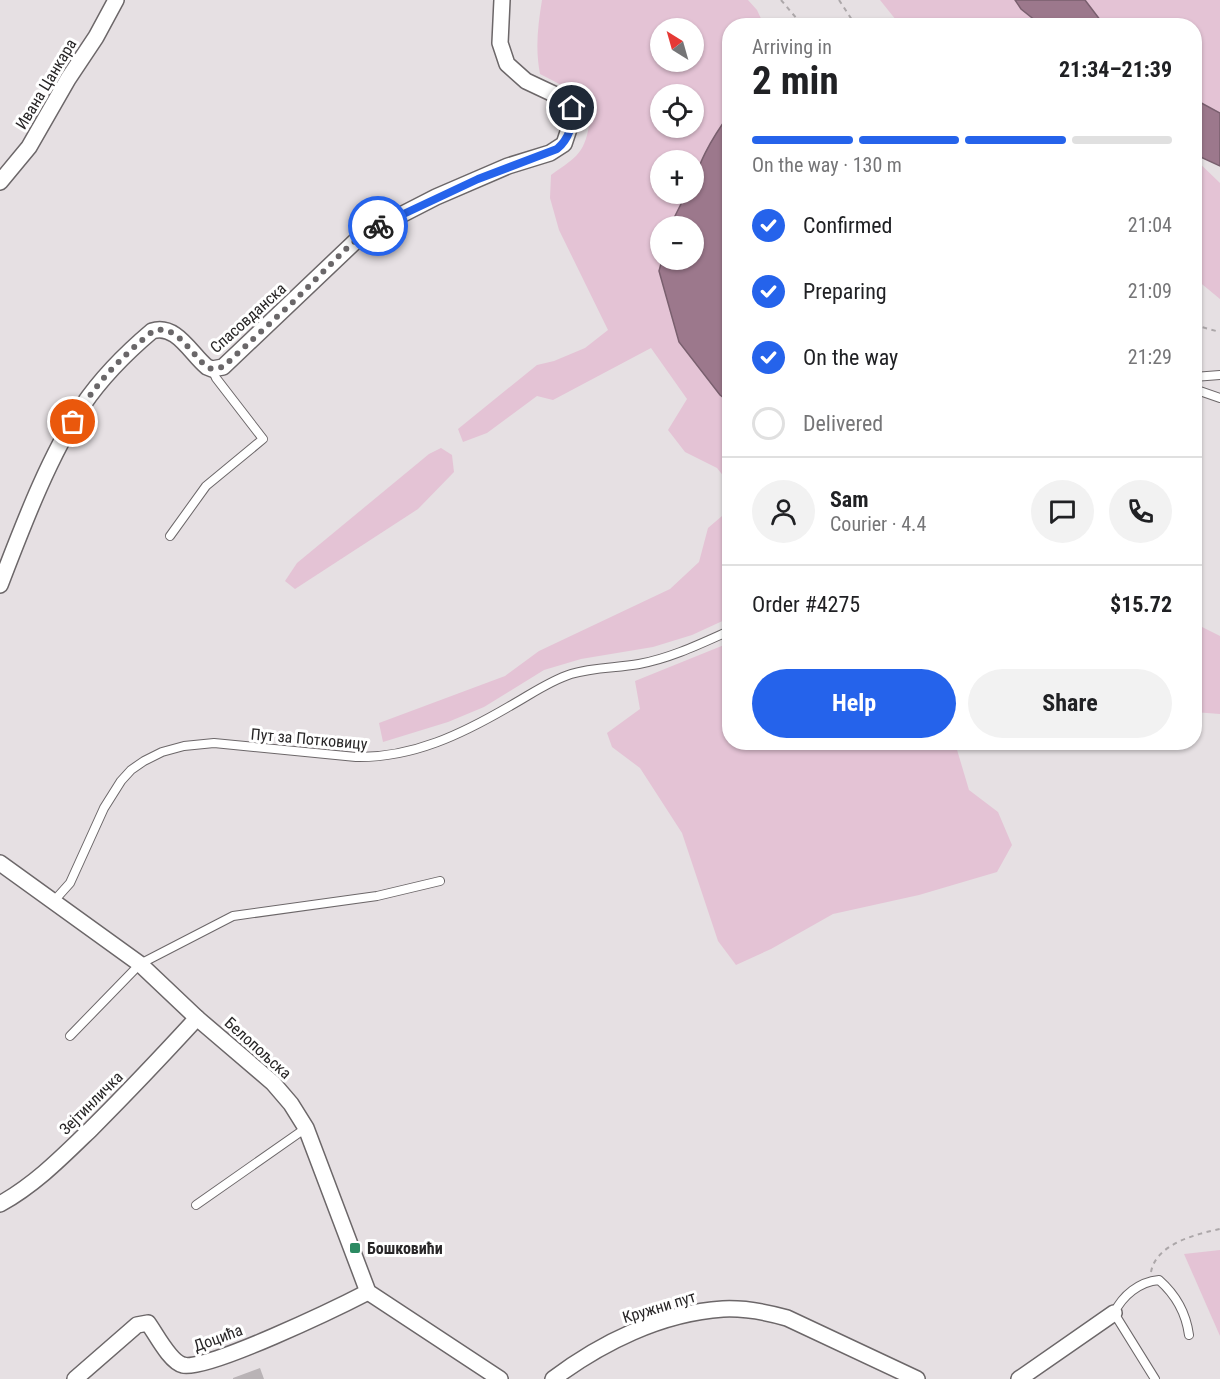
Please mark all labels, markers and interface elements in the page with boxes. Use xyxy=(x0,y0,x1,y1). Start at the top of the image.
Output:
north arrow xyxy=(650,18,704,72)
map controls xyxy=(650,18,704,270)
street label: Ивана Цанкара xyxy=(12,35,80,133)
text: Arriving in xyxy=(752,35,832,59)
text: 21:34–21:39 xyxy=(1059,57,1172,82)
text: 2 min xyxy=(752,58,839,104)
pin xyxy=(546,82,597,133)
button: locate xyxy=(650,84,704,138)
icon: home xyxy=(555,91,588,124)
button: + xyxy=(650,150,704,204)
text: On the way · 130 m xyxy=(752,153,902,177)
courier xyxy=(348,196,408,256)
icon: check xyxy=(752,209,785,242)
icon: bike xyxy=(362,210,395,243)
text: Confirmed xyxy=(803,213,892,238)
text: 21:04 xyxy=(1128,213,1172,237)
button: − xyxy=(650,216,704,270)
icon: check xyxy=(752,275,785,308)
street label: Спасовданска xyxy=(206,279,290,357)
text: Preparing xyxy=(803,279,887,304)
text: 21:09 xyxy=(1128,279,1172,303)
icon: check xyxy=(752,341,785,374)
text: On the way xyxy=(803,345,898,370)
text: 21:29 xyxy=(1128,345,1172,369)
pin xyxy=(47,396,98,447)
icon: bag xyxy=(56,405,89,438)
text: Delivered xyxy=(803,411,883,436)
button: person xyxy=(752,480,815,543)
button: chat xyxy=(1031,480,1094,543)
button: phone xyxy=(1109,480,1172,543)
text: Sam xyxy=(830,487,869,512)
text: Courier · 4.4 xyxy=(830,512,926,536)
text: Order #4275 xyxy=(752,592,860,617)
text: $15.72 xyxy=(1110,592,1172,617)
button: Help xyxy=(752,669,956,738)
button: Share xyxy=(968,669,1172,738)
street label: Пут за Потковицу xyxy=(250,724,368,754)
street label: Белопољска xyxy=(221,1013,295,1083)
street label: Зејтинличка xyxy=(55,1067,127,1139)
place label: Бошковићи xyxy=(367,1239,443,1258)
marker: Бошковићи xyxy=(348,1241,362,1255)
street label: Кружни пут xyxy=(620,1287,698,1327)
street label: Доцића xyxy=(191,1320,245,1356)

